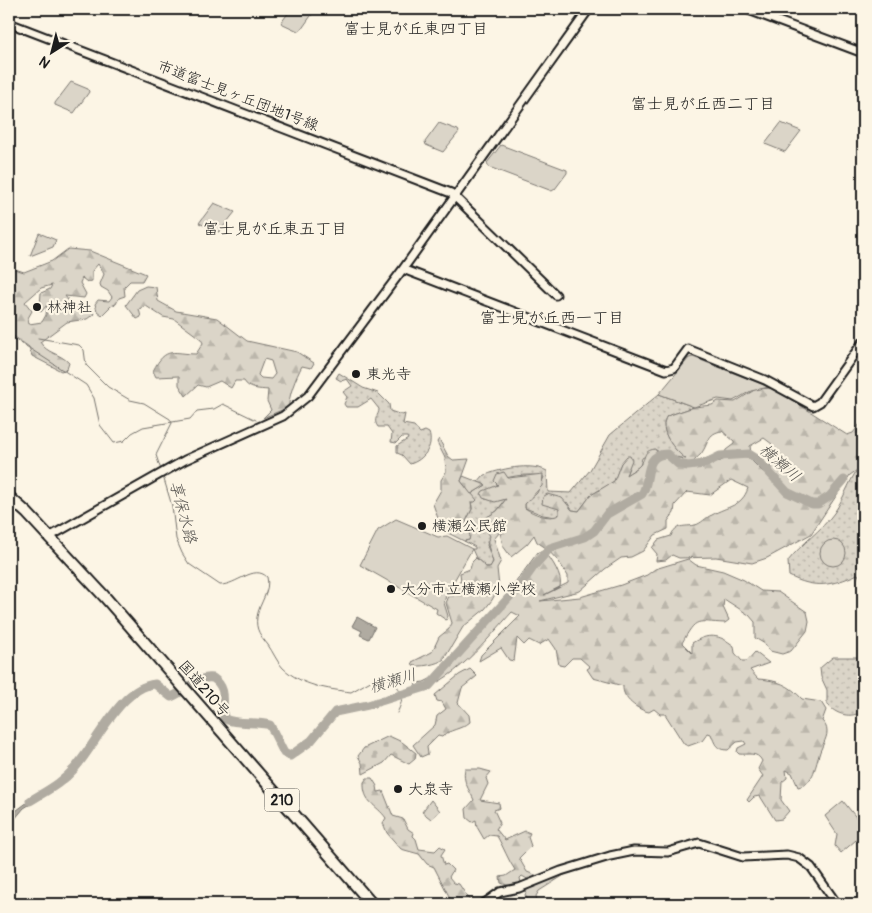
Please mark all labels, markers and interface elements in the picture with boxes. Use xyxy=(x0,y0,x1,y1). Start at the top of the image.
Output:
district label: 富士見が丘東四丁目 xyxy=(344,19,488,39)
north arrow xyxy=(28,28,78,78)
text: N xyxy=(36,52,53,72)
street label: 市道富士見ヶ丘団地1号線 xyxy=(155,57,321,135)
district label: 富士見が丘西二丁目 xyxy=(631,94,775,114)
district label: 富士見が丘東五丁目 xyxy=(203,219,347,239)
place label: 林神社 xyxy=(47,298,92,317)
marker: 林神社 xyxy=(31,301,43,313)
district label: 富士見が丘西一丁目 xyxy=(480,308,624,328)
place label: 東光寺 xyxy=(366,365,411,384)
marker: 東光寺 xyxy=(350,368,362,380)
water label: 横瀬川 xyxy=(755,440,805,486)
water label: 享保水路 xyxy=(165,478,201,546)
place label: 横瀬公民館 xyxy=(432,517,507,536)
marker: 横瀬公民館 xyxy=(416,520,428,532)
place label: 大分市立横瀬小学校 xyxy=(401,580,536,599)
marker: 大分市立横瀬小学校 xyxy=(385,583,397,595)
street label: 国道210号 xyxy=(174,657,234,721)
water label: 横瀬川 xyxy=(367,665,419,697)
place label: 大泉寺 xyxy=(408,780,453,799)
marker: 大泉寺 xyxy=(392,783,404,795)
road number: 210 xyxy=(264,788,300,812)

